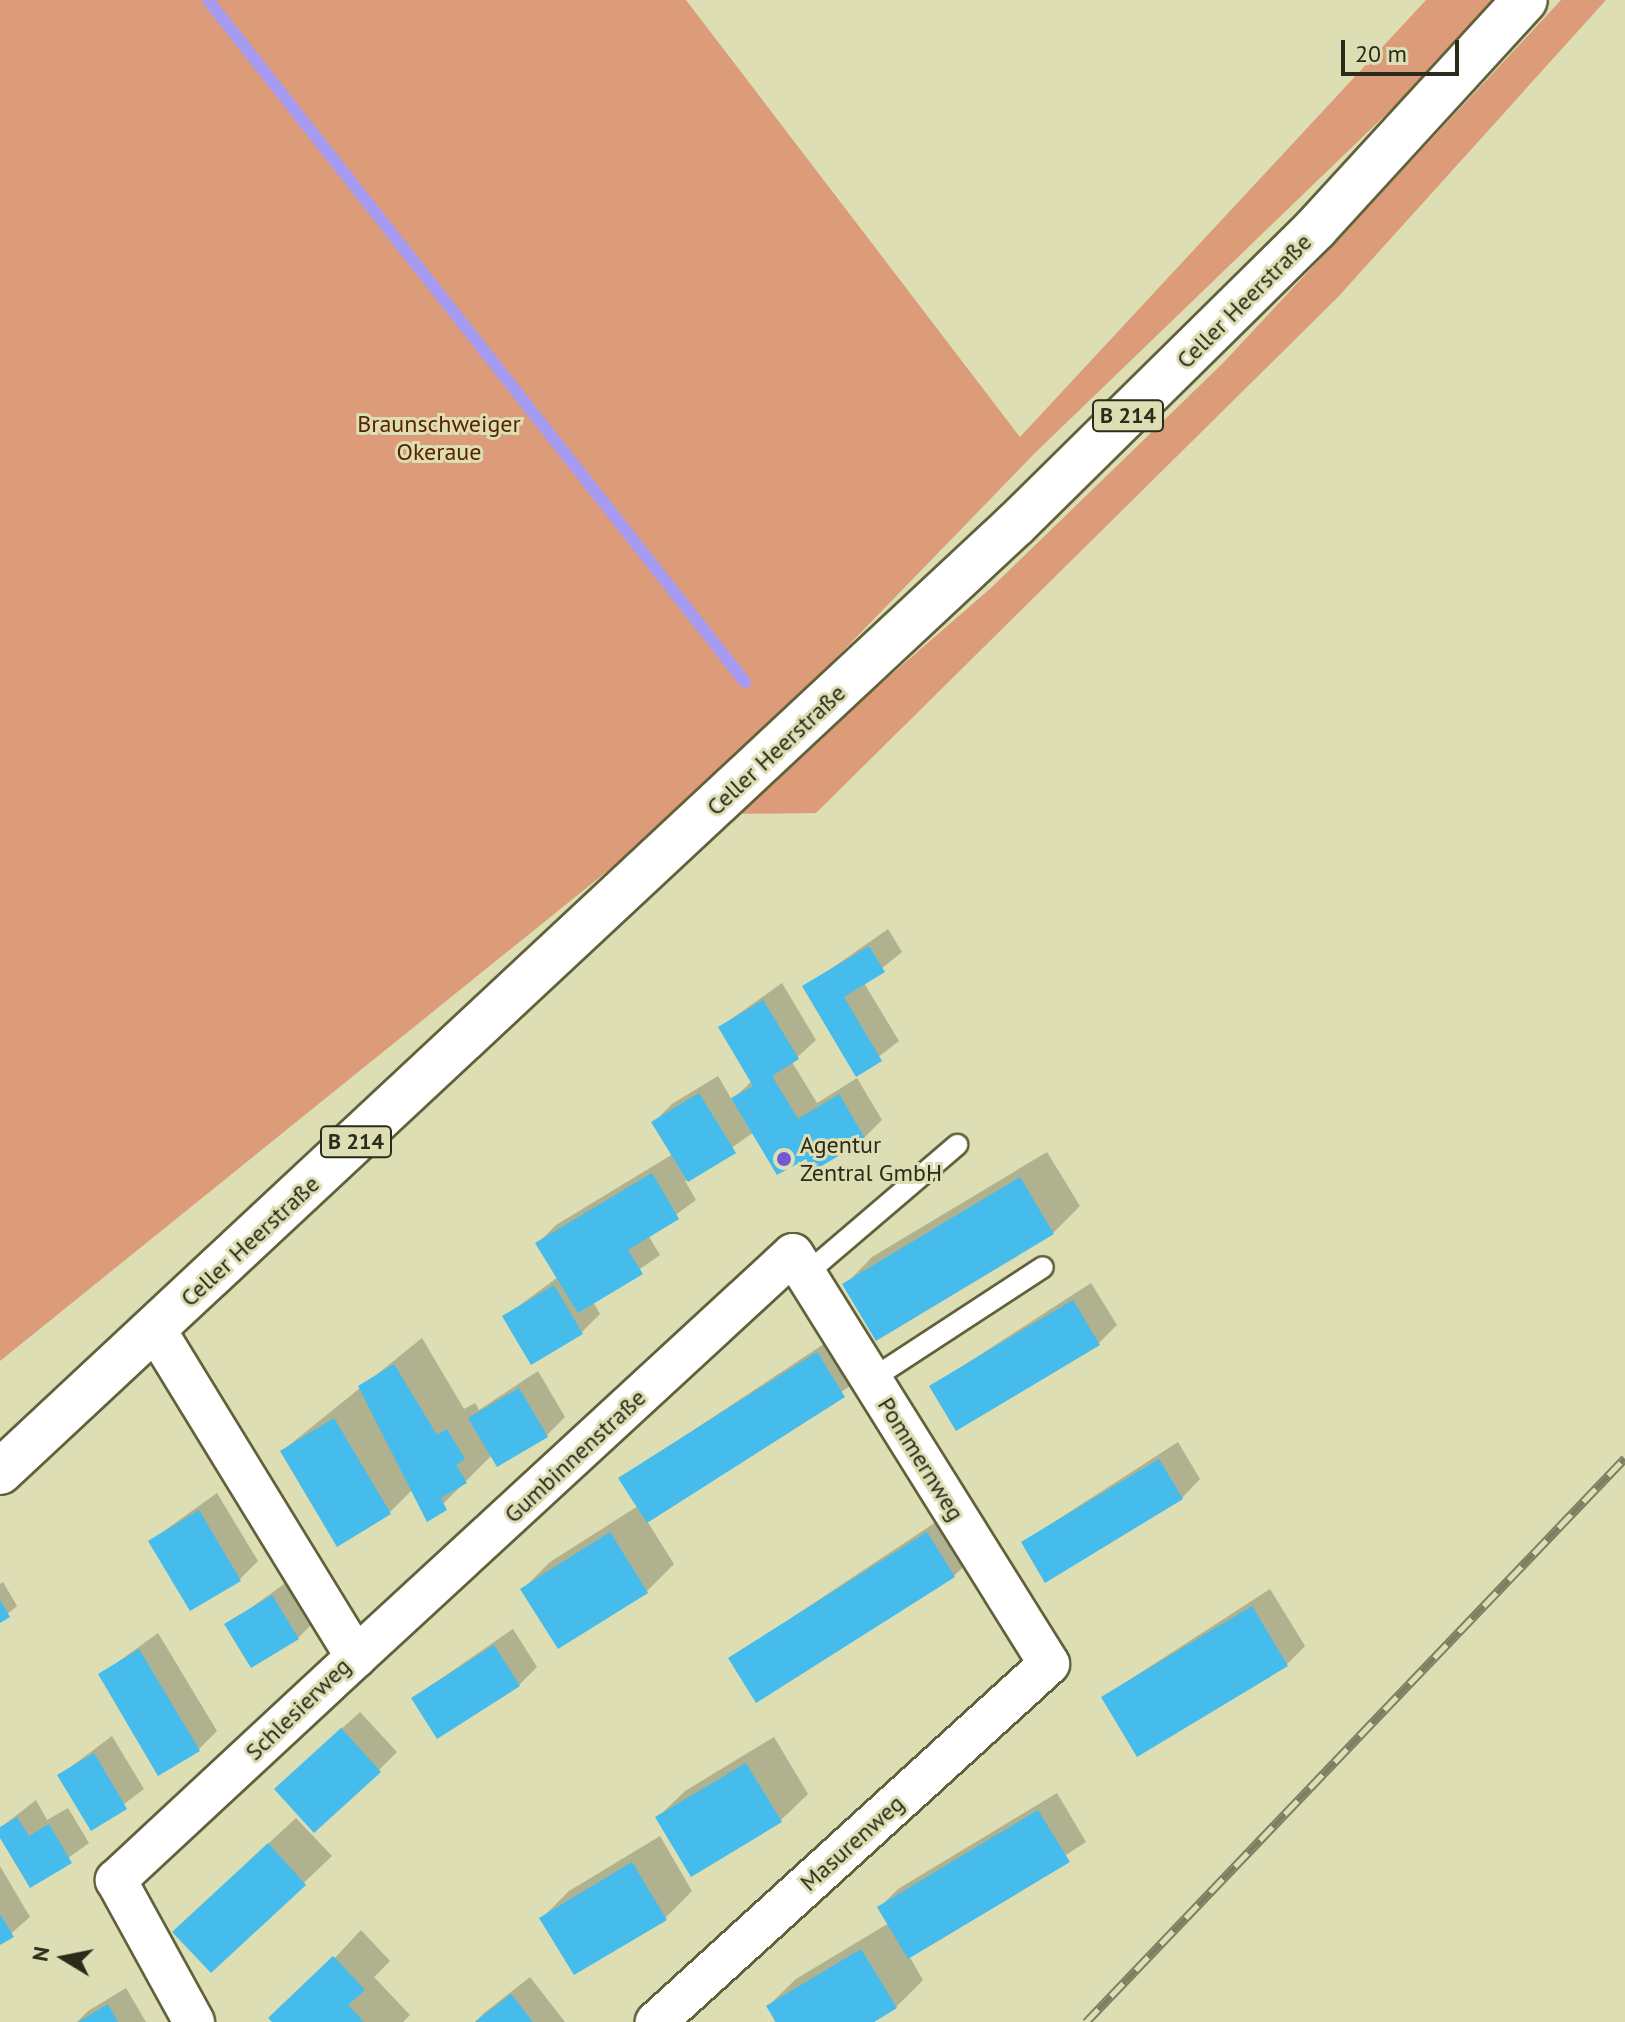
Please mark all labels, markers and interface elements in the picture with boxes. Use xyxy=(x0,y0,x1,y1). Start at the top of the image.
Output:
scale bar xyxy=(1345,24,1463,74)
text: 20 m xyxy=(1355,38,1407,69)
street label: Celler Heerstraße xyxy=(1171,228,1317,374)
road number: B 214 xyxy=(1092,398,1164,434)
park label: Braunschweiger Okeraue xyxy=(357,410,521,466)
street label: Celler Heerstraße xyxy=(701,678,851,822)
road number: B 214 xyxy=(320,1124,392,1160)
place label: Agentur Zentral GmbH xyxy=(800,1131,942,1187)
marker: Agentur Zentral GmbH xyxy=(775,1150,793,1168)
street label: Celler Heerstraße xyxy=(175,1169,325,1313)
street label: Gumbinnenstraße xyxy=(498,1383,652,1529)
street label: Pommernweg xyxy=(872,1392,970,1526)
street label: Schlesierweg xyxy=(239,1652,357,1766)
street label: Masurenweg xyxy=(794,1789,910,1897)
north arrow xyxy=(24,1918,104,1998)
text: N xyxy=(25,1944,55,1963)

